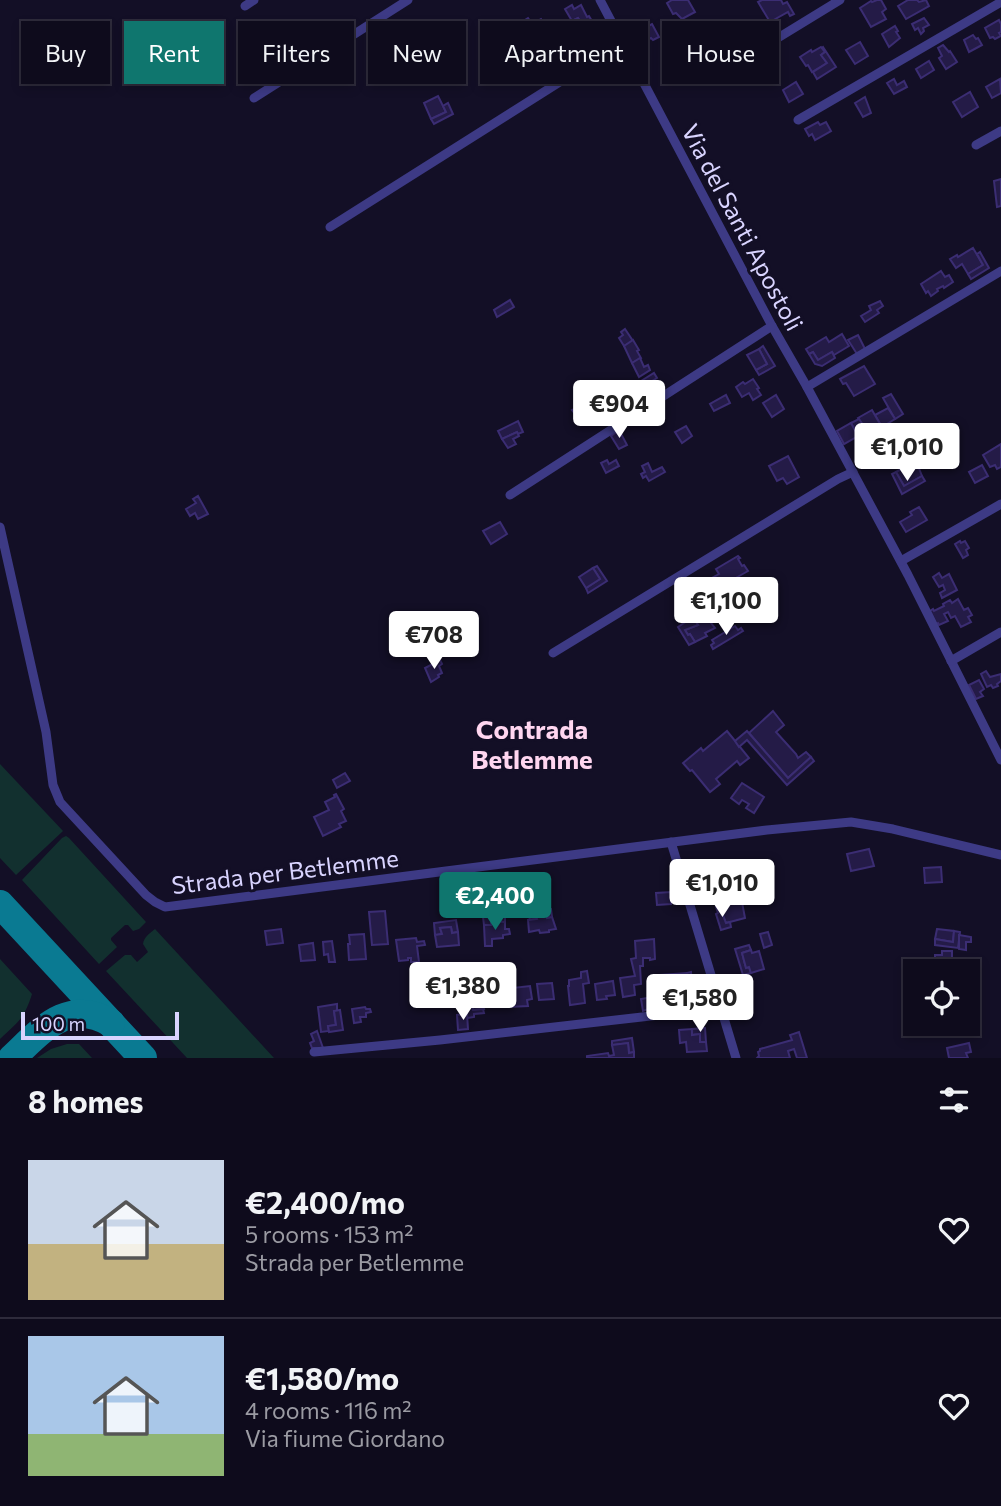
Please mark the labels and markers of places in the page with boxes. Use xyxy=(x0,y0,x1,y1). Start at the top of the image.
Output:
pin: €904 xyxy=(578,380,660,440)
pin: €1,010 xyxy=(850,424,964,483)
pin: €1,100 xyxy=(669,578,783,637)
pin: €708 xyxy=(393,612,475,671)
pin: €1,010 xyxy=(665,860,779,919)
pin: €2,400 xyxy=(438,872,552,932)
pin: €1,380 xyxy=(406,962,520,1022)
pin: €1,580 xyxy=(643,974,757,1034)

